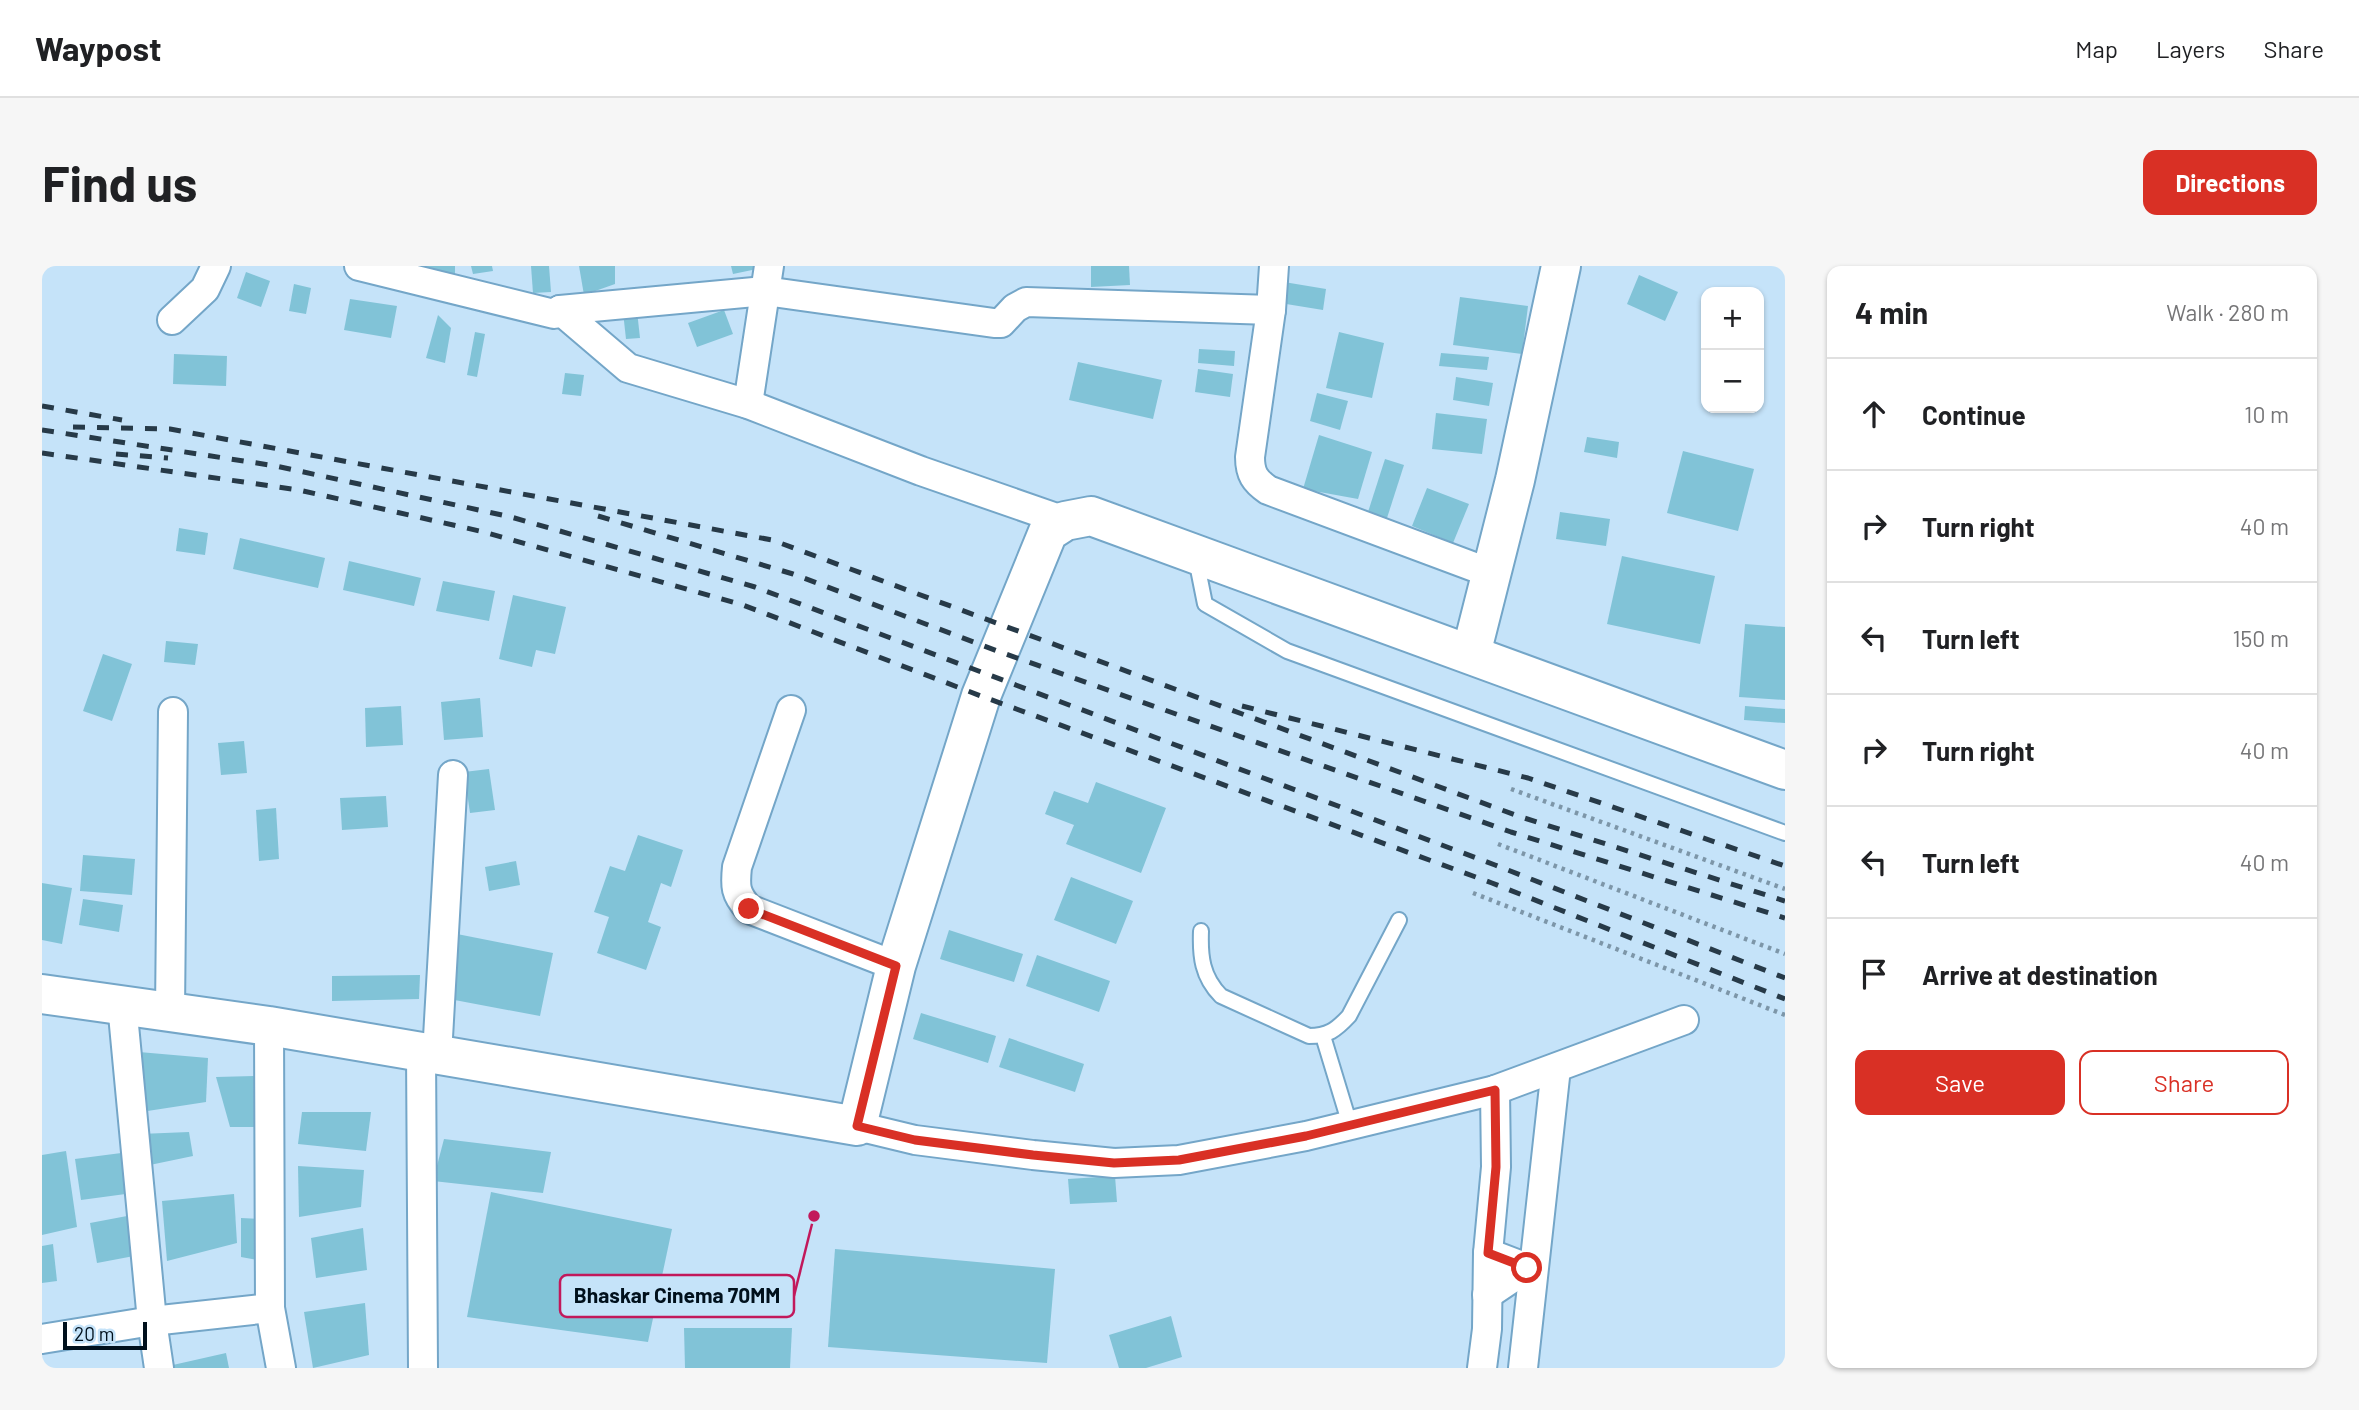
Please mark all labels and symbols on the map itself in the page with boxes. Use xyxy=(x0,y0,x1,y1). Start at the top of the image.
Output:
route end xyxy=(733,893,764,924)
route start xyxy=(1511,1252,1542,1283)
callout: Bhaskar Cinema 70MM xyxy=(560,1275,794,1317)
text: Bhaskar Cinema 70MM xyxy=(574,1282,780,1307)
scale bar xyxy=(63,1319,147,1351)

